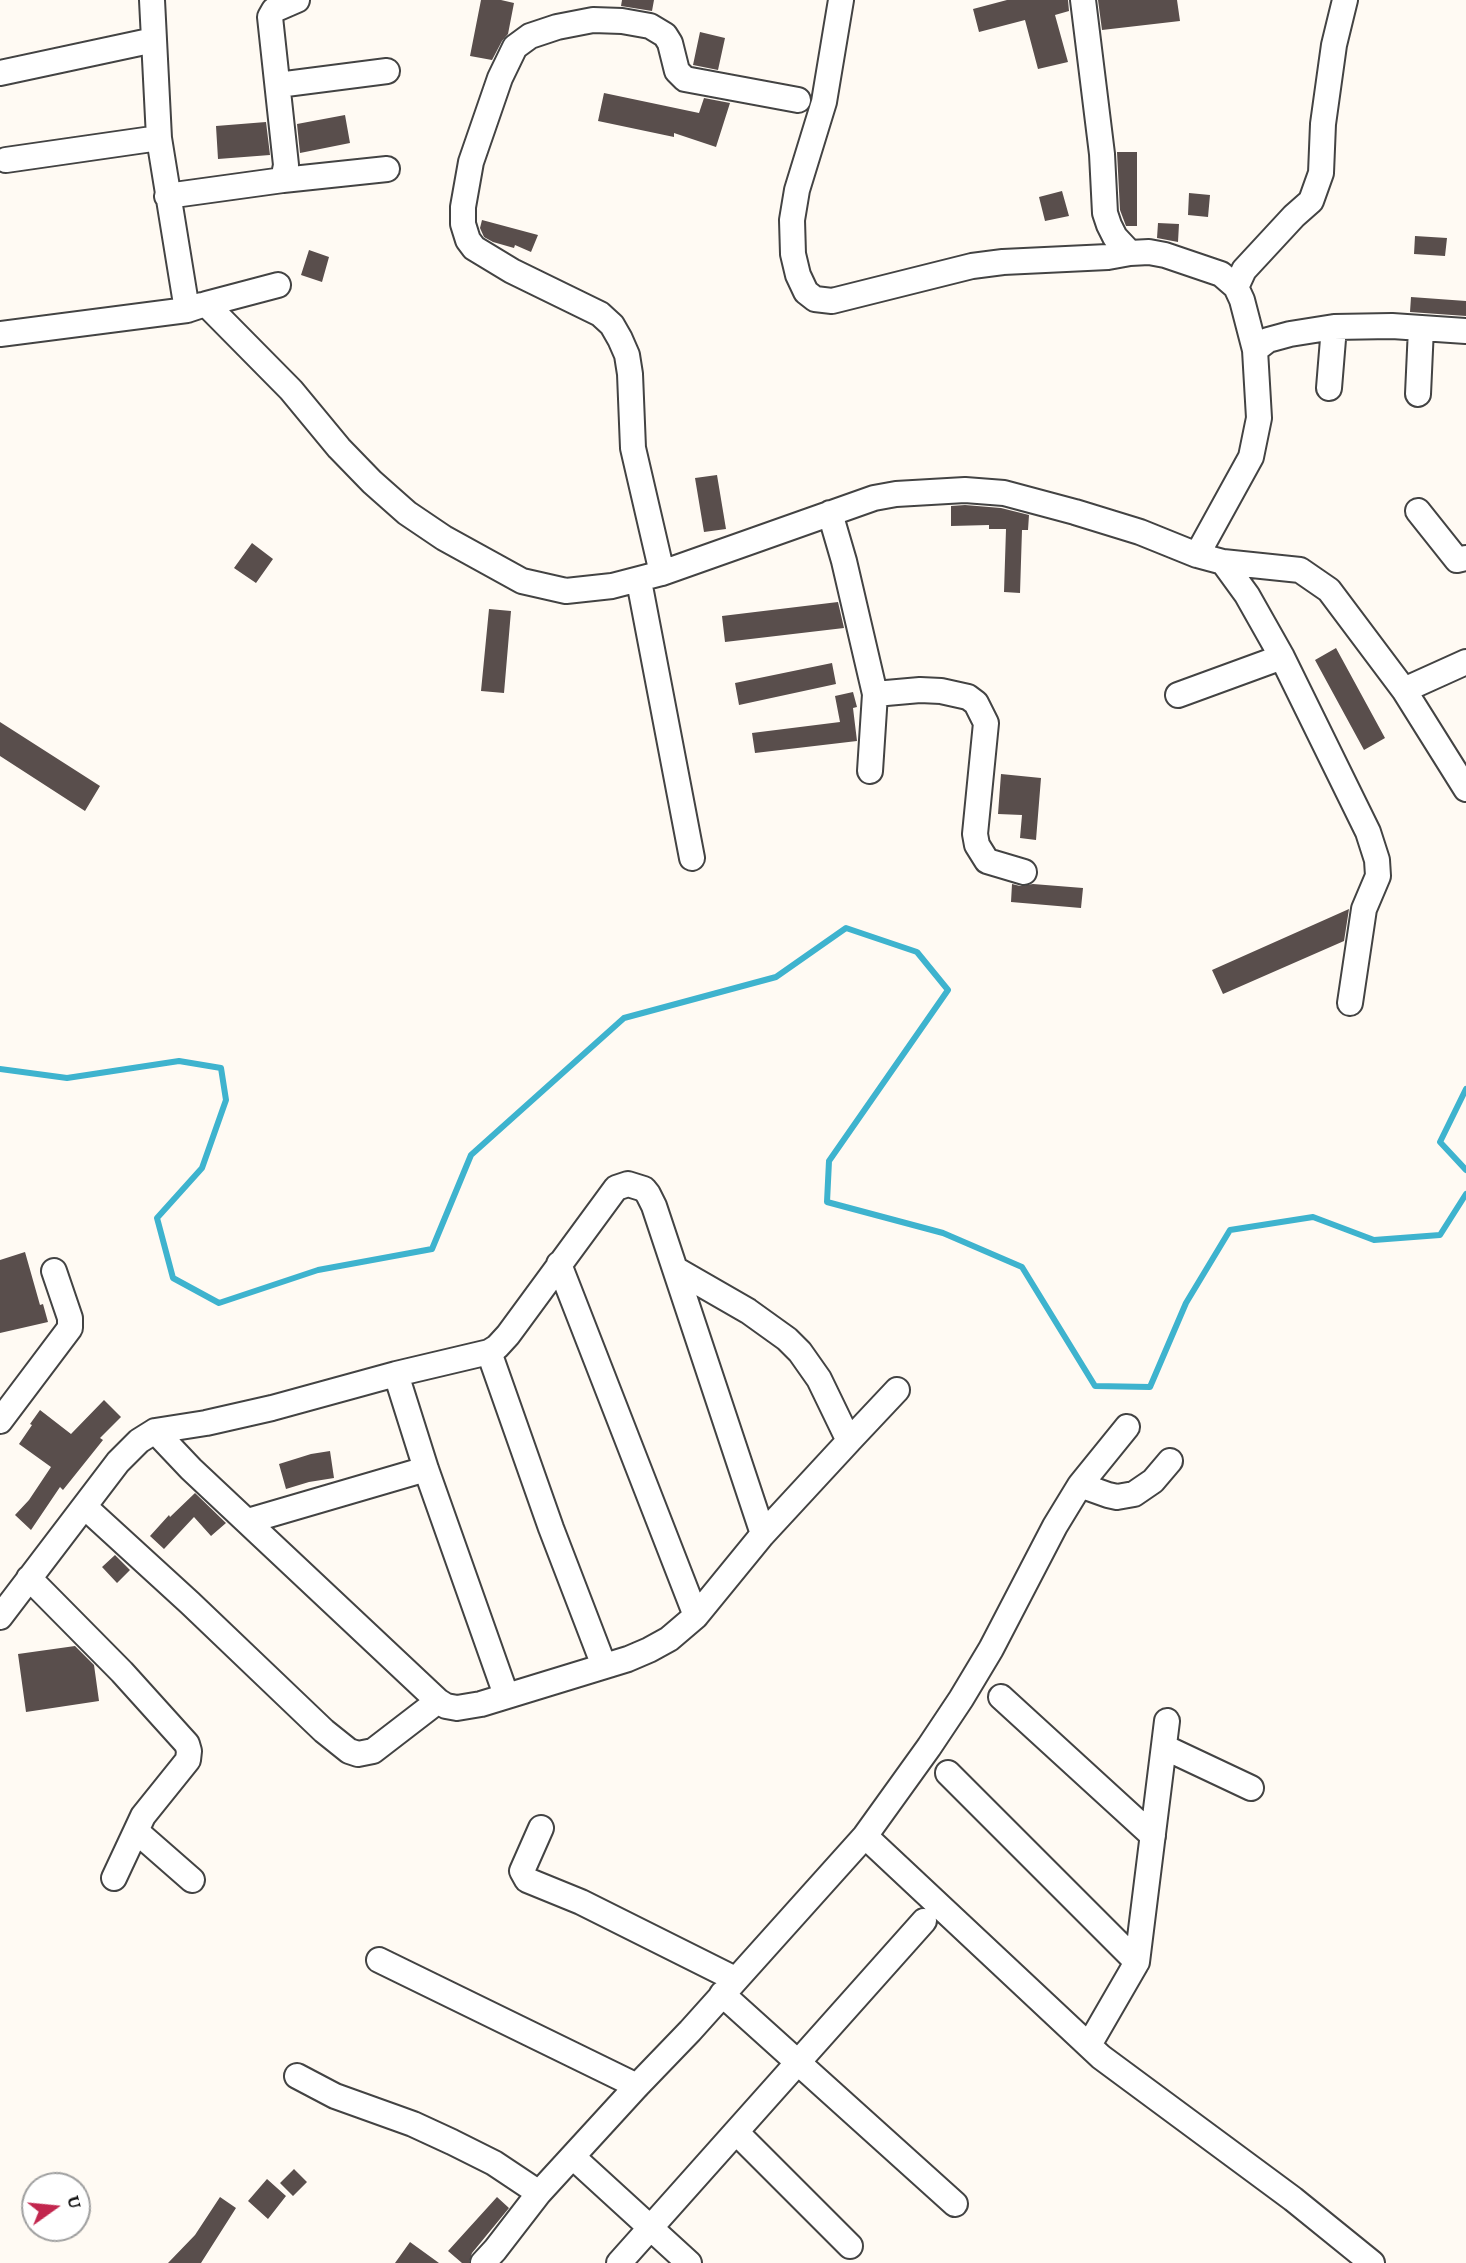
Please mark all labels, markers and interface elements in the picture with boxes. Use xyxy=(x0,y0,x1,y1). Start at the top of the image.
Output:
north arrow xyxy=(21,2172,91,2242)
text: U xyxy=(63,2193,87,2211)

